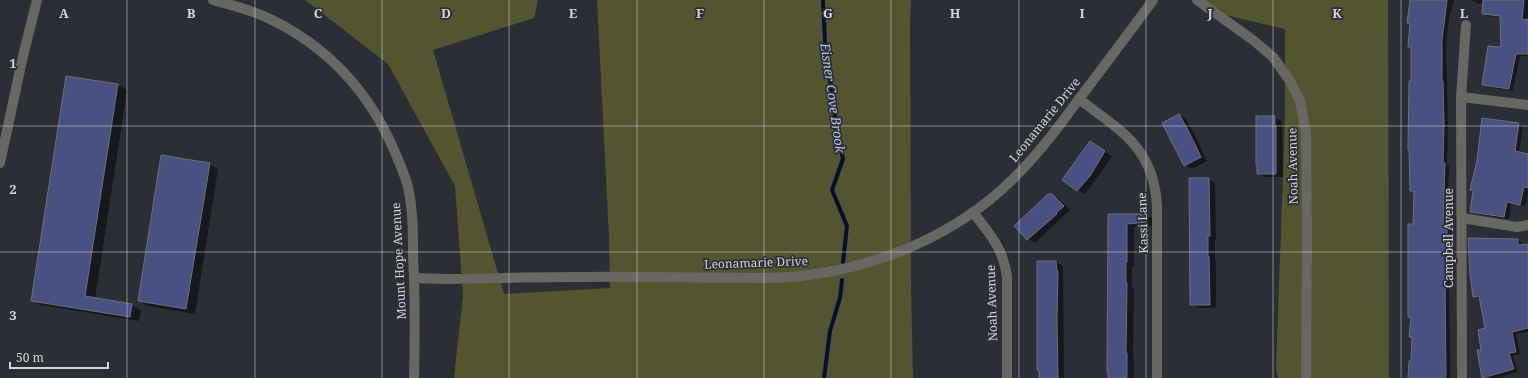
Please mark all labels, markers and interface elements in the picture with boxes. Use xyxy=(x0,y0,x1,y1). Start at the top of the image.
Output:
text: A xyxy=(59,4,69,22)
text: B xyxy=(187,4,196,22)
text: C xyxy=(314,4,323,22)
text: D xyxy=(441,4,451,22)
text: E xyxy=(569,4,578,22)
text: F xyxy=(696,4,704,22)
text: G xyxy=(823,4,833,22)
text: H xyxy=(950,4,961,22)
text: I xyxy=(1079,4,1085,22)
text: J xyxy=(1206,4,1213,22)
text: K xyxy=(1332,4,1342,22)
text: L xyxy=(1460,4,1469,22)
water label: Eisner Cove Brook xyxy=(816,41,850,155)
text: 1 xyxy=(9,54,17,72)
street label: Leonamarie Drive xyxy=(1005,74,1084,165)
street label: Noah Avenue xyxy=(1283,128,1302,204)
text: 2 xyxy=(9,180,17,198)
street label: Campbell Avenue xyxy=(1440,188,1457,288)
street label: Kassi Lane xyxy=(1133,192,1152,254)
street label: Mount Hope Avenue xyxy=(387,202,410,320)
street label: Leonamarie Drive xyxy=(704,252,808,273)
street label: Noah Avenue xyxy=(982,265,1001,342)
text: 3 xyxy=(9,306,17,324)
scale bar xyxy=(10,344,108,370)
text: 50 m xyxy=(16,349,44,366)

